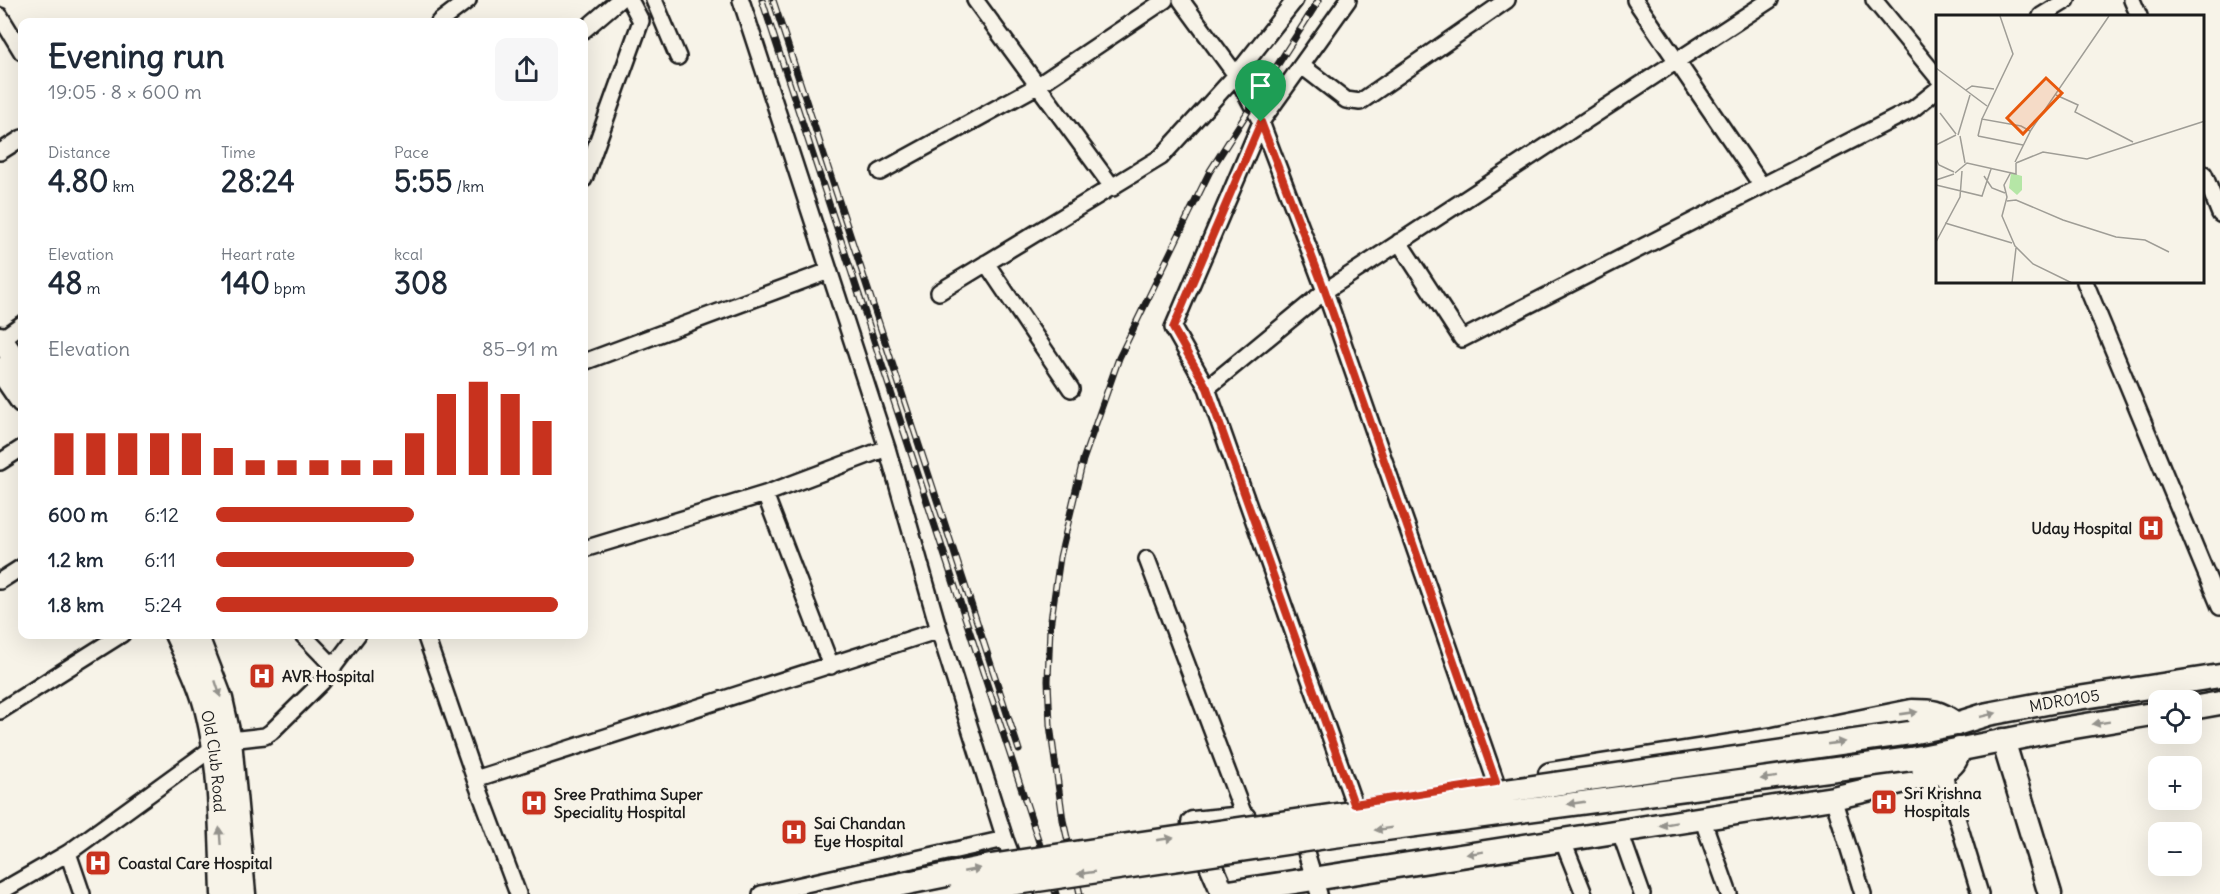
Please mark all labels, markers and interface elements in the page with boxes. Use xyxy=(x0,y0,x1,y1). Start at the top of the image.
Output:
inset map xyxy=(1936,15,2205,284)
text: Evening run xyxy=(48,35,224,77)
button: share xyxy=(495,38,558,101)
pin xyxy=(1235,60,1286,122)
icon: arrive xyxy=(1244,69,1277,102)
text: 19:05 · 8 × 600 m xyxy=(48,79,202,104)
text: Distance xyxy=(48,142,110,162)
text: Time xyxy=(221,142,256,162)
text: Pace xyxy=(394,142,429,162)
text: 4.80 xyxy=(48,162,109,200)
text: 28:24 xyxy=(221,162,295,200)
text: 5:55 xyxy=(394,162,453,200)
text: km xyxy=(109,176,135,196)
text: /km xyxy=(453,176,484,196)
text: Elevation xyxy=(48,244,114,264)
text: Heart rate xyxy=(221,244,295,264)
text: kcal xyxy=(394,244,423,264)
text: 48 xyxy=(48,264,83,302)
text: 140 xyxy=(221,264,270,302)
text: 308 xyxy=(394,264,448,302)
text: m xyxy=(83,278,100,298)
text: bpm xyxy=(270,278,306,298)
text: Elevation xyxy=(48,336,130,361)
text: 85–91 m xyxy=(482,336,558,361)
text: 600 m xyxy=(48,502,108,527)
text: 6:12 xyxy=(144,502,179,527)
hospital icon: Uday Hospital xyxy=(2136,513,2166,543)
place label: Uday Hospital xyxy=(2031,518,2132,539)
text: 1.2 km xyxy=(48,547,104,572)
text: 6:11 xyxy=(144,547,176,572)
text: 1.8 km xyxy=(48,592,104,617)
text: 5:24 xyxy=(144,592,182,617)
hospital icon: AVR Hospital xyxy=(247,661,277,691)
place label: AVR Hospital xyxy=(282,666,374,687)
one-way arrow xyxy=(213,680,223,698)
street label: MDR0105 xyxy=(2027,685,2101,716)
map controls xyxy=(2148,690,2202,876)
button: locate xyxy=(2148,690,2202,744)
street label: Old Club Road xyxy=(197,708,230,813)
one-way arrow xyxy=(1899,708,1918,717)
one-way arrow xyxy=(1979,709,1997,719)
one-way arrow xyxy=(2091,718,2110,727)
one-way arrow xyxy=(1827,739,1846,748)
button: + xyxy=(2148,756,2202,810)
one-way arrow xyxy=(1760,773,1779,783)
place label: Sri Krishna Hospitals xyxy=(1904,783,1982,822)
place label: Sree Prathima Super Speciality Hospital xyxy=(554,784,703,823)
hospital icon: Sri Krishna Hospitals xyxy=(1869,787,1899,817)
hospital icon: Sree Prathima Super Speciality Hospital xyxy=(519,788,549,818)
one-way arrow xyxy=(1566,799,1585,808)
place label: Sai Chandan Eye Hospital xyxy=(814,813,905,852)
hospital icon: Sai Chandan Eye Hospital xyxy=(779,817,809,847)
one-way arrow xyxy=(1658,820,1677,829)
button: − xyxy=(2148,822,2202,876)
one-way arrow xyxy=(1373,825,1392,834)
one-way arrow xyxy=(215,826,225,845)
one-way arrow xyxy=(1156,835,1175,844)
hospital icon: Coastal Care Hospital xyxy=(83,848,113,878)
one-way arrow xyxy=(1465,849,1484,858)
place label: Coastal Care Hospital xyxy=(118,853,272,874)
one-way arrow xyxy=(963,865,982,874)
one-way arrow xyxy=(1076,868,1095,877)

